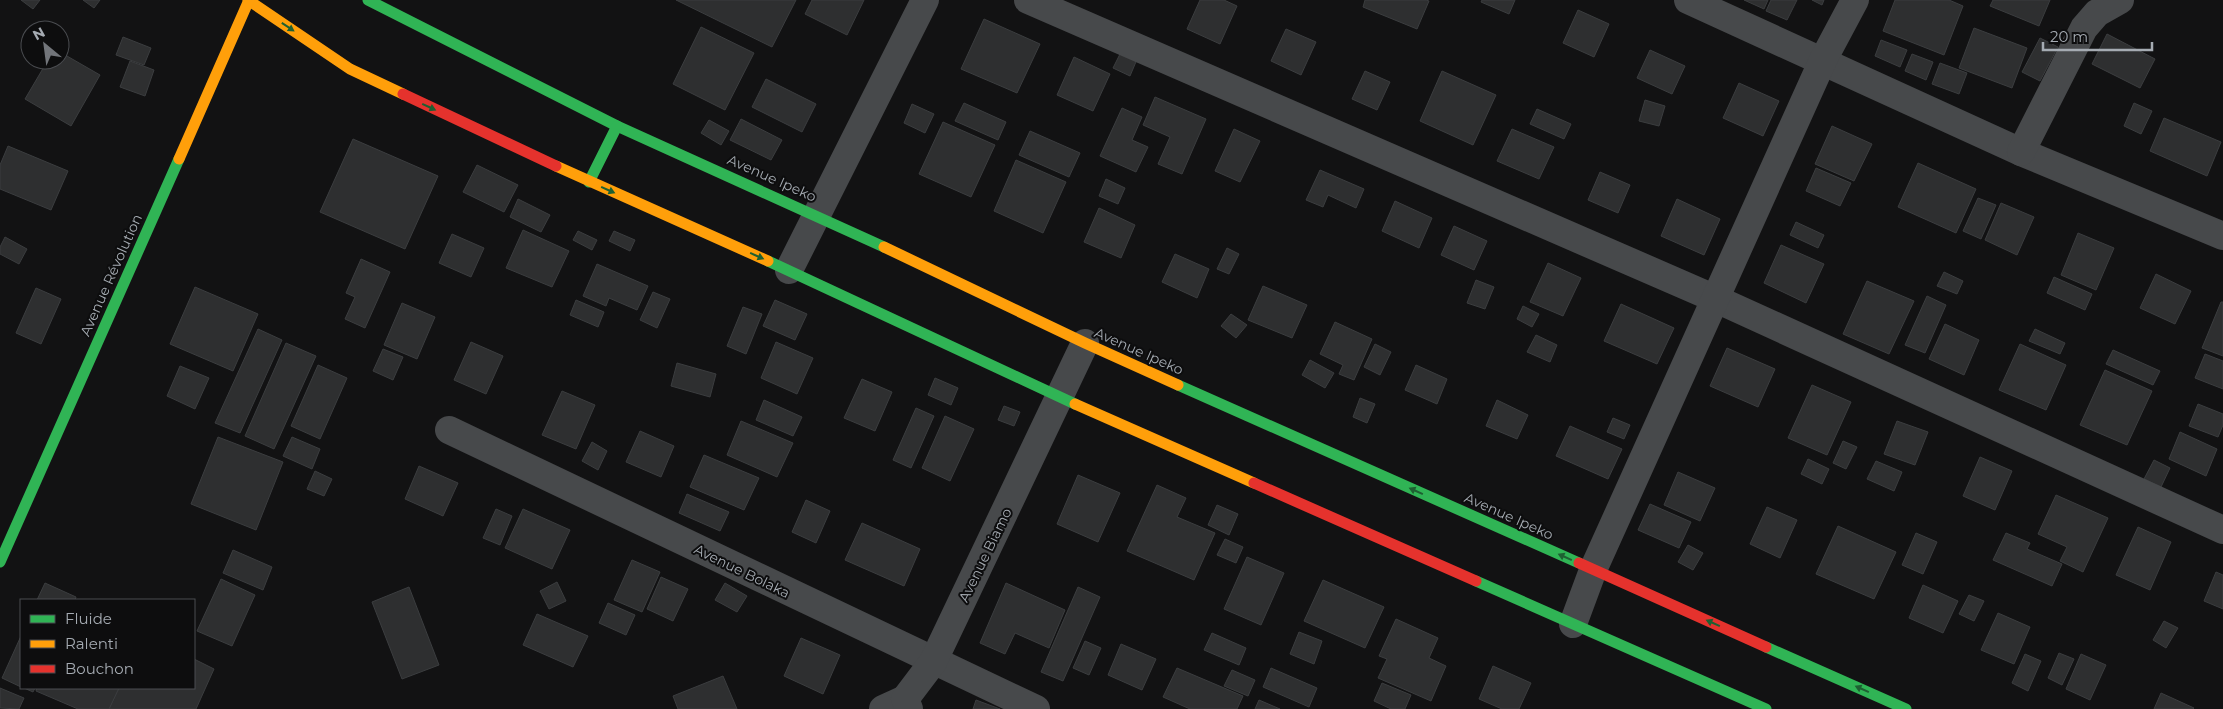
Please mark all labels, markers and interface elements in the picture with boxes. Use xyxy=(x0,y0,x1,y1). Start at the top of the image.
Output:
north arrow xyxy=(20,20,70,70)
scale bar xyxy=(2043,20,2152,52)
text: N xyxy=(29,23,48,44)
one-way arrow xyxy=(281,23,294,32)
text: 20 m xyxy=(2050,27,2088,46)
one-way arrow xyxy=(422,103,436,111)
street label: Avenue Ipeko xyxy=(725,150,819,206)
one-way arrow xyxy=(601,187,615,195)
street label: Avenue Révolution xyxy=(76,211,146,339)
one-way arrow xyxy=(750,252,764,260)
street label: Avenue Ipeko xyxy=(1092,323,1186,379)
one-way arrow xyxy=(1409,487,1423,495)
street label: Avenue Ipeko xyxy=(1462,488,1556,544)
street label: Avenue Biamo xyxy=(954,505,1016,605)
street label: Avenue Bolaka xyxy=(691,540,793,602)
one-way arrow xyxy=(1558,553,1572,561)
legend xyxy=(20,599,195,689)
text: Fluide xyxy=(65,609,112,628)
one-way arrow xyxy=(1706,619,1720,627)
text: Ralenti xyxy=(65,634,118,653)
text: Bouchon xyxy=(65,659,134,678)
one-way arrow xyxy=(1855,685,1869,693)

